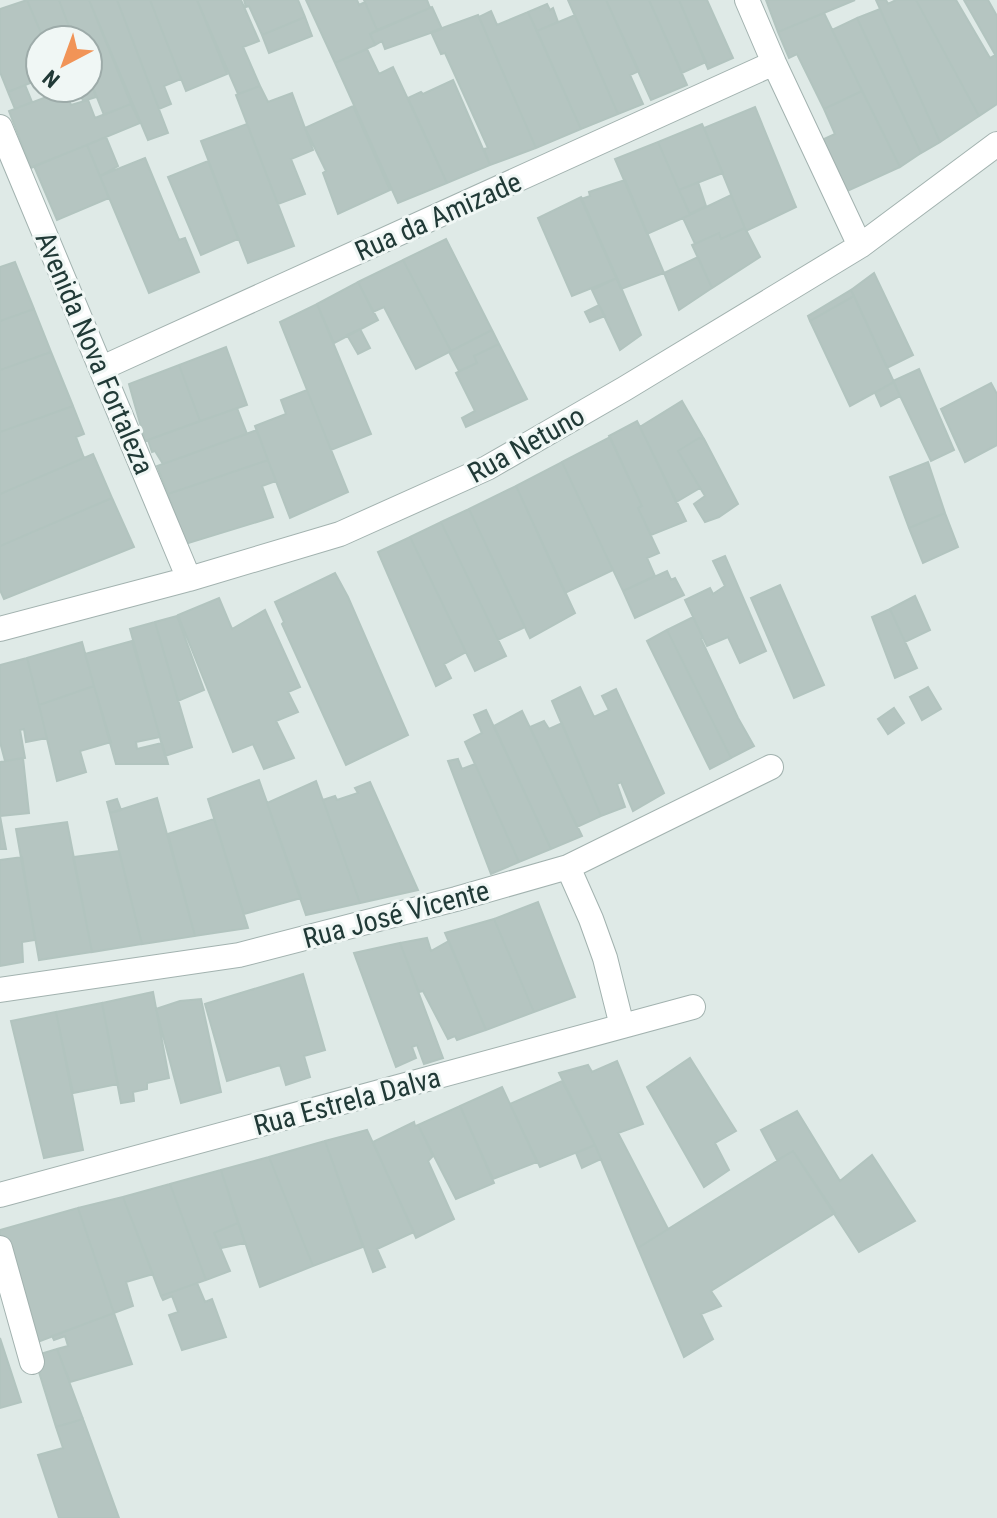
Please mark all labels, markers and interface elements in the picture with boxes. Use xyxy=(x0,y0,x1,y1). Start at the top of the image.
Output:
north arrow xyxy=(24,24,104,104)
text: N xyxy=(38,65,64,93)
street label: Rua da Amizade xyxy=(350,165,526,268)
street label: Avenida Nova Fortaleza xyxy=(28,227,161,479)
street label: Rua Netuno xyxy=(462,399,590,490)
street label: Rua José Vicente xyxy=(299,874,493,955)
street label: Rua Estrela Dalva xyxy=(250,1061,444,1142)

